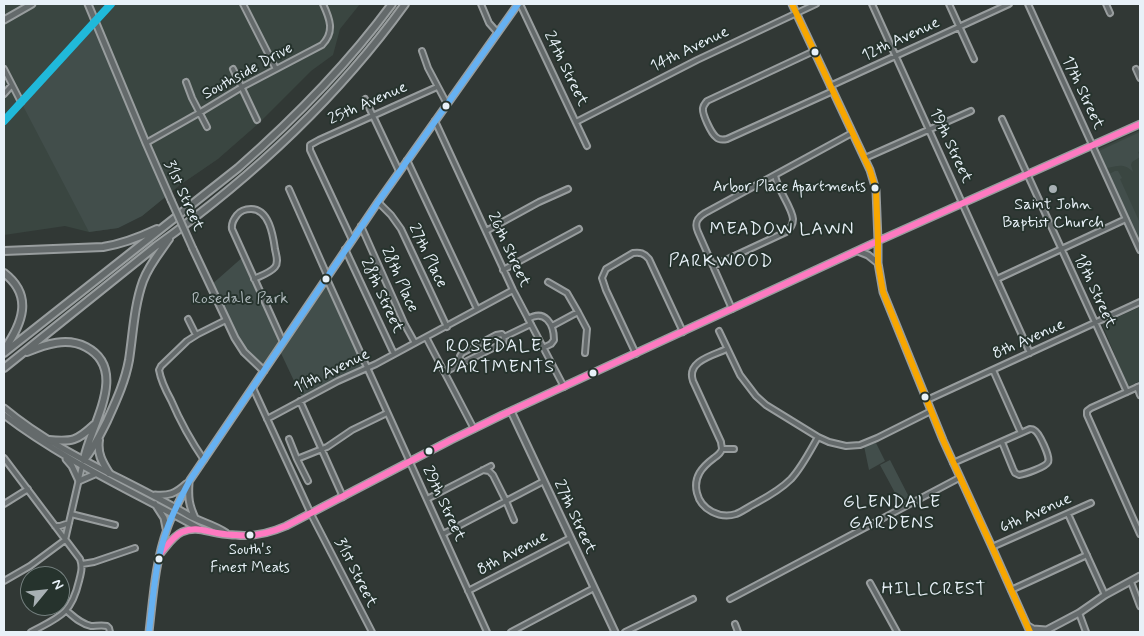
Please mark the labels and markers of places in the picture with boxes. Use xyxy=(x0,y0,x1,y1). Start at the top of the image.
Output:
unlabelled marker xyxy=(810,47,820,57)
unlabelled marker xyxy=(441,101,451,111)
place label: Arbor Place Apartments xyxy=(713,179,866,197)
marker: Arbor Place Apartments xyxy=(870,183,880,193)
marker: Saint John Baptist Church xyxy=(1047,183,1059,195)
place label: Saint John Baptist Church xyxy=(1002,196,1104,234)
unlabelled marker xyxy=(321,274,331,284)
unlabelled marker xyxy=(588,368,598,378)
unlabelled marker xyxy=(920,392,930,402)
unlabelled marker xyxy=(424,446,434,456)
marker: South's Finest Meats xyxy=(245,530,255,540)
place label: South's Finest Meats xyxy=(210,542,290,577)
unlabelled marker xyxy=(154,554,164,564)

